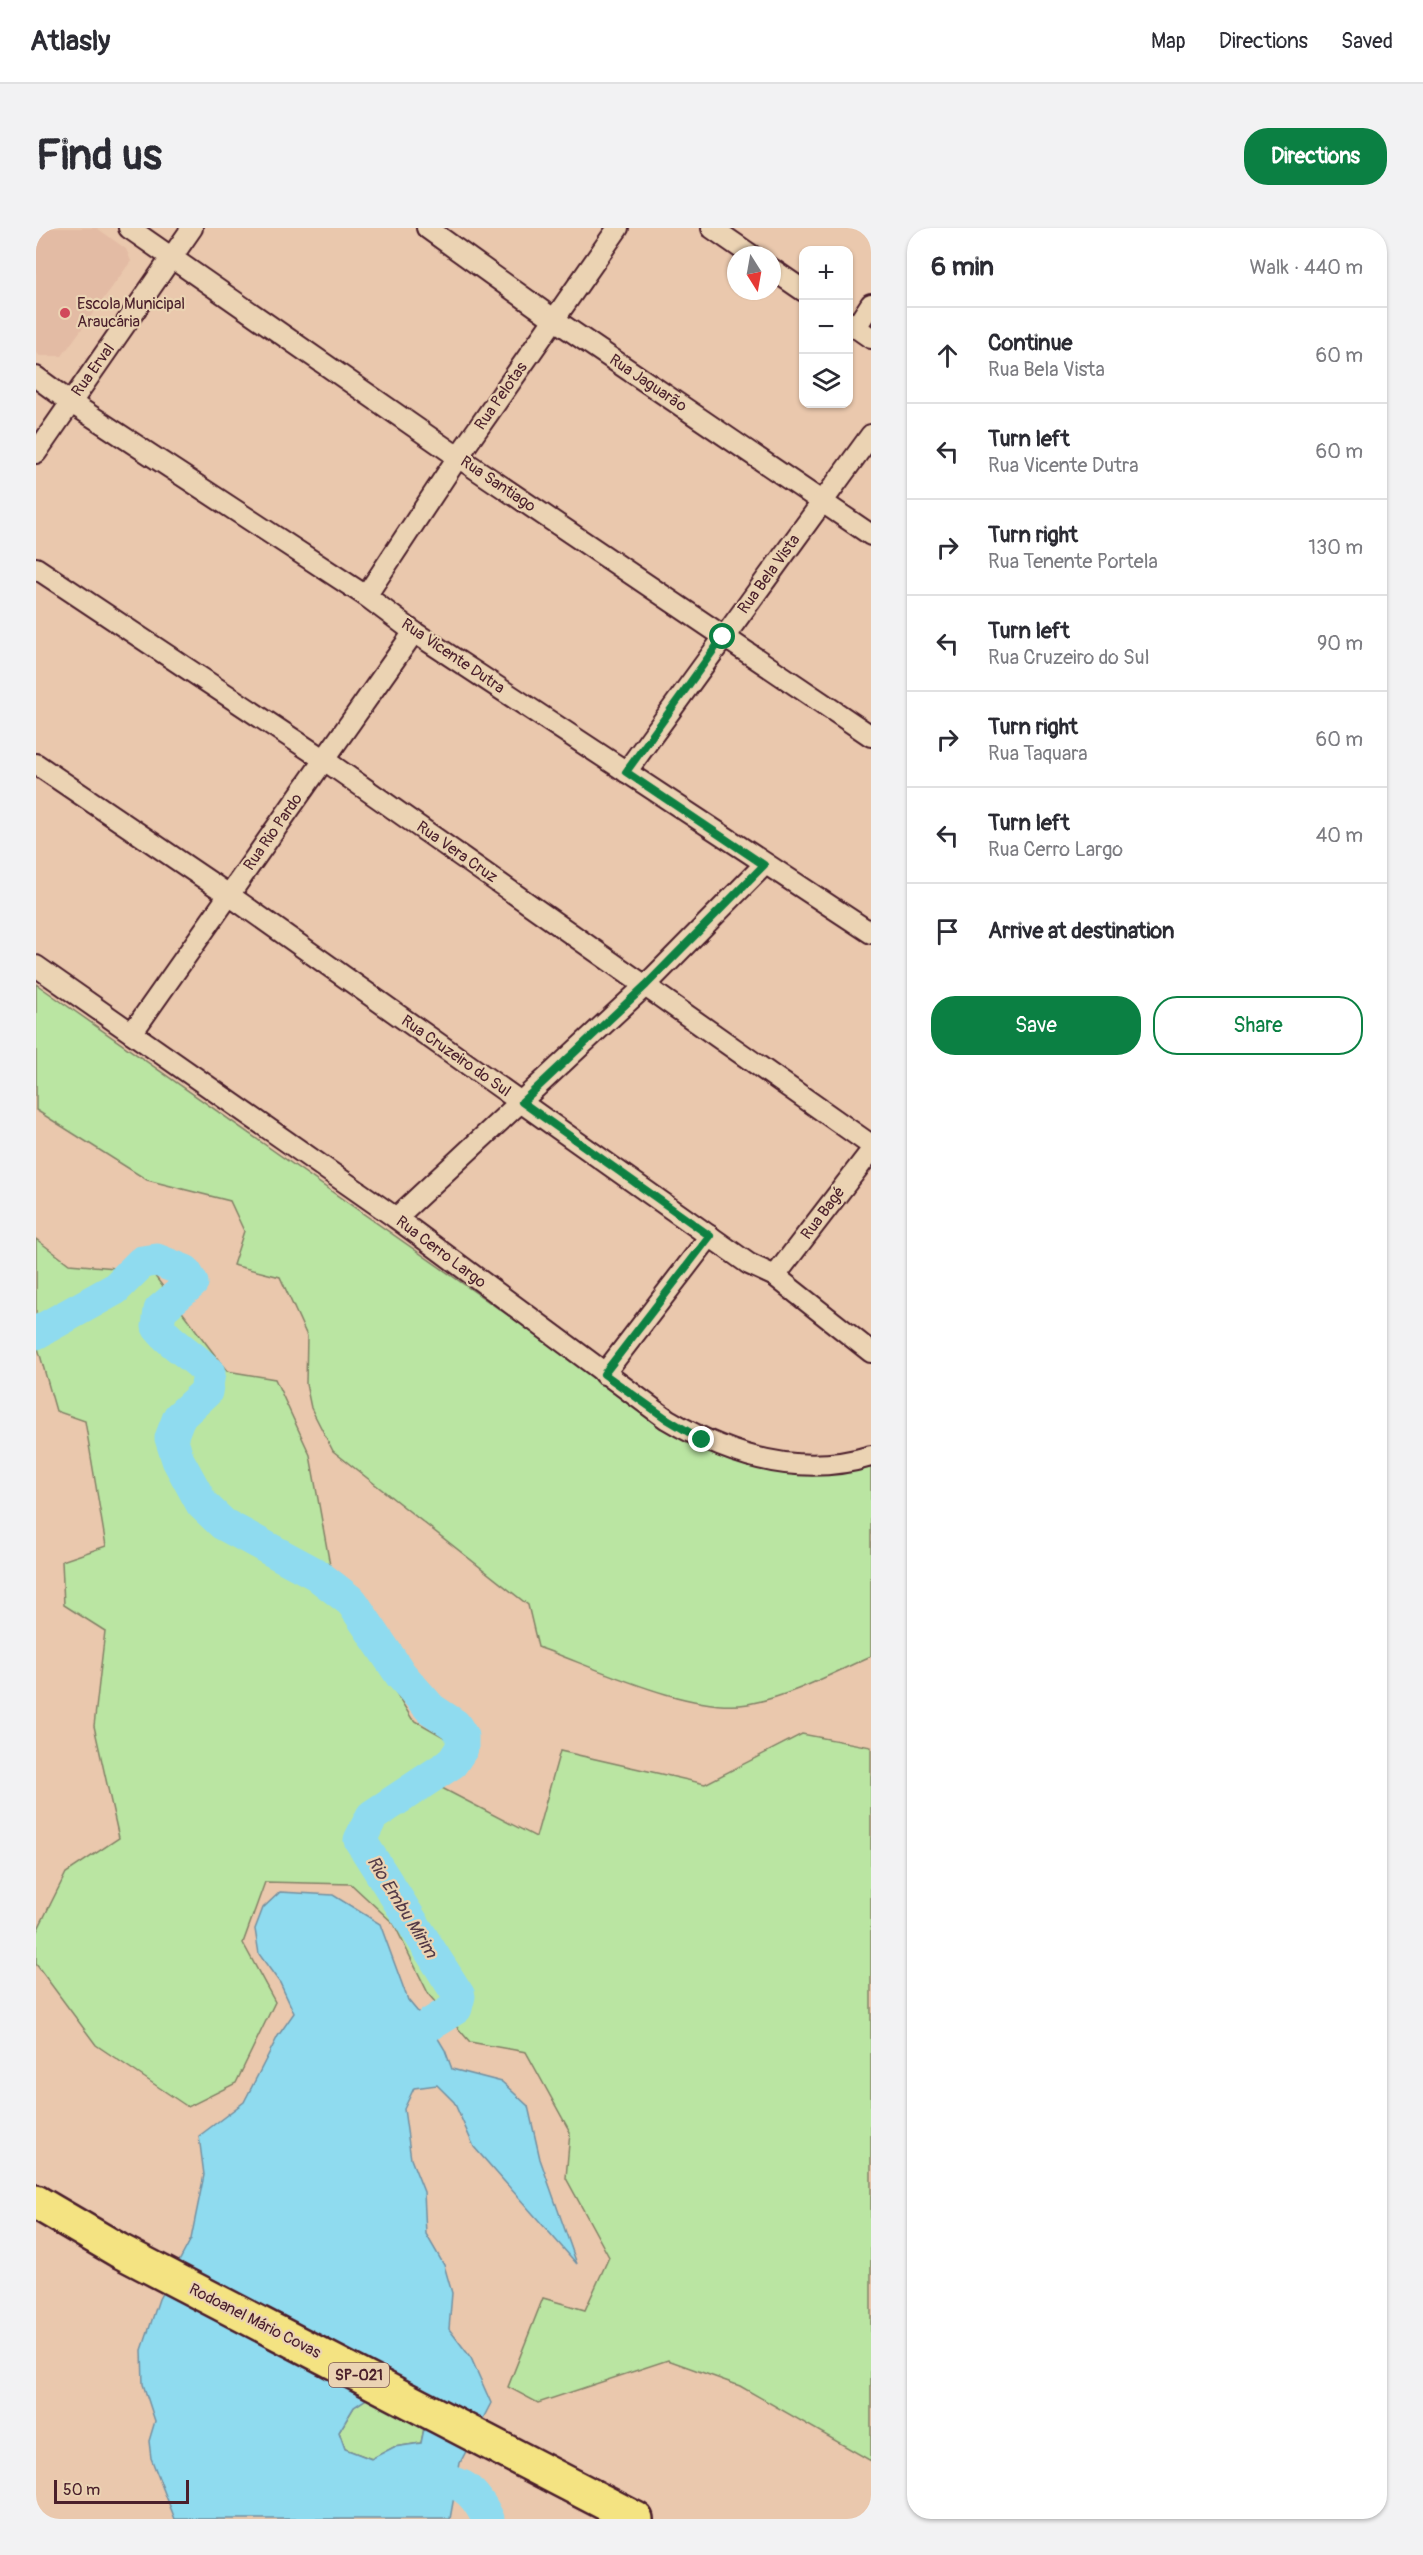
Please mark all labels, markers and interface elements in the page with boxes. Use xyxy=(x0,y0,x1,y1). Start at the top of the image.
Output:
text: Atlasly xyxy=(30,24,110,59)
text: Map xyxy=(1151,28,1186,55)
text: Directions xyxy=(1219,28,1308,55)
text: Saved xyxy=(1341,28,1393,55)
button: Directions xyxy=(1244,128,1387,185)
text: Find us xyxy=(36,130,162,182)
north arrow xyxy=(727,246,781,300)
map controls xyxy=(799,246,853,408)
button: + xyxy=(799,246,853,300)
text: 6 min xyxy=(931,251,994,283)
text: Walk · 440 m xyxy=(1249,255,1363,280)
place label: Escola Municipal Araucária xyxy=(77,294,185,332)
button: − xyxy=(799,300,853,354)
marker: Escola Municipal Araucária xyxy=(58,306,72,320)
text: Continue xyxy=(988,329,1072,357)
icon: ahead xyxy=(931,339,964,372)
street label: Rua Erval xyxy=(67,340,119,400)
text: 60 m xyxy=(1316,343,1363,368)
street label: Rua Jaguarão xyxy=(605,350,691,417)
button: layers xyxy=(799,354,853,408)
text: Rua Bela Vista xyxy=(988,357,1105,382)
street label: Rua Pelotas xyxy=(470,358,532,434)
text: Turn left xyxy=(988,425,1070,453)
icon: left xyxy=(931,435,964,468)
text: 60 m xyxy=(1316,439,1363,464)
street label: Rua Santiago xyxy=(456,451,540,517)
text: Rua Vicente Dutra xyxy=(988,453,1139,478)
text: Turn right xyxy=(988,521,1078,549)
street label: Rua Bela Vista xyxy=(733,530,805,618)
icon: right xyxy=(931,531,964,564)
text: 130 m xyxy=(1308,535,1363,560)
text: Rua Tenente Portela xyxy=(988,549,1158,574)
street label: Rua Vicente Dutra xyxy=(397,614,509,698)
text: Turn left xyxy=(988,617,1070,645)
route start xyxy=(709,623,735,649)
icon: left xyxy=(931,627,964,660)
text: 90 m xyxy=(1317,631,1363,656)
text: Rua Cruzeiro do Sul xyxy=(988,645,1149,670)
text: Turn right xyxy=(988,713,1078,741)
icon: right xyxy=(931,723,964,756)
text: 60 m xyxy=(1316,727,1363,752)
text: Rua Taquara xyxy=(988,741,1088,766)
street label: Rua Rio Pardo xyxy=(239,789,307,874)
text: Turn left xyxy=(988,809,1070,837)
street label: Rua Vera Cruz xyxy=(413,817,501,887)
icon: left xyxy=(931,819,964,852)
text: 40 m xyxy=(1316,823,1363,848)
text: Rua Cerro Largo xyxy=(988,837,1123,862)
icon: arrive xyxy=(931,915,964,948)
text: Arrive at destination xyxy=(988,917,1174,945)
button: Save xyxy=(931,996,1141,1055)
button: Share xyxy=(1153,996,1363,1055)
street label: Rua Cruzeiro do Sul xyxy=(397,1011,515,1101)
street label: Rua Bagé xyxy=(797,1183,849,1243)
street label: Rua Cerro Largo xyxy=(392,1212,490,1293)
route end xyxy=(688,1426,714,1452)
water label: Rio Embu Mirim xyxy=(362,1852,443,1963)
street label: Rodoanel Mário Covas xyxy=(186,2279,324,2363)
road number: SP-021 xyxy=(329,2363,389,2387)
scale bar xyxy=(54,2477,189,2504)
text: 50 m xyxy=(63,2480,100,2500)

